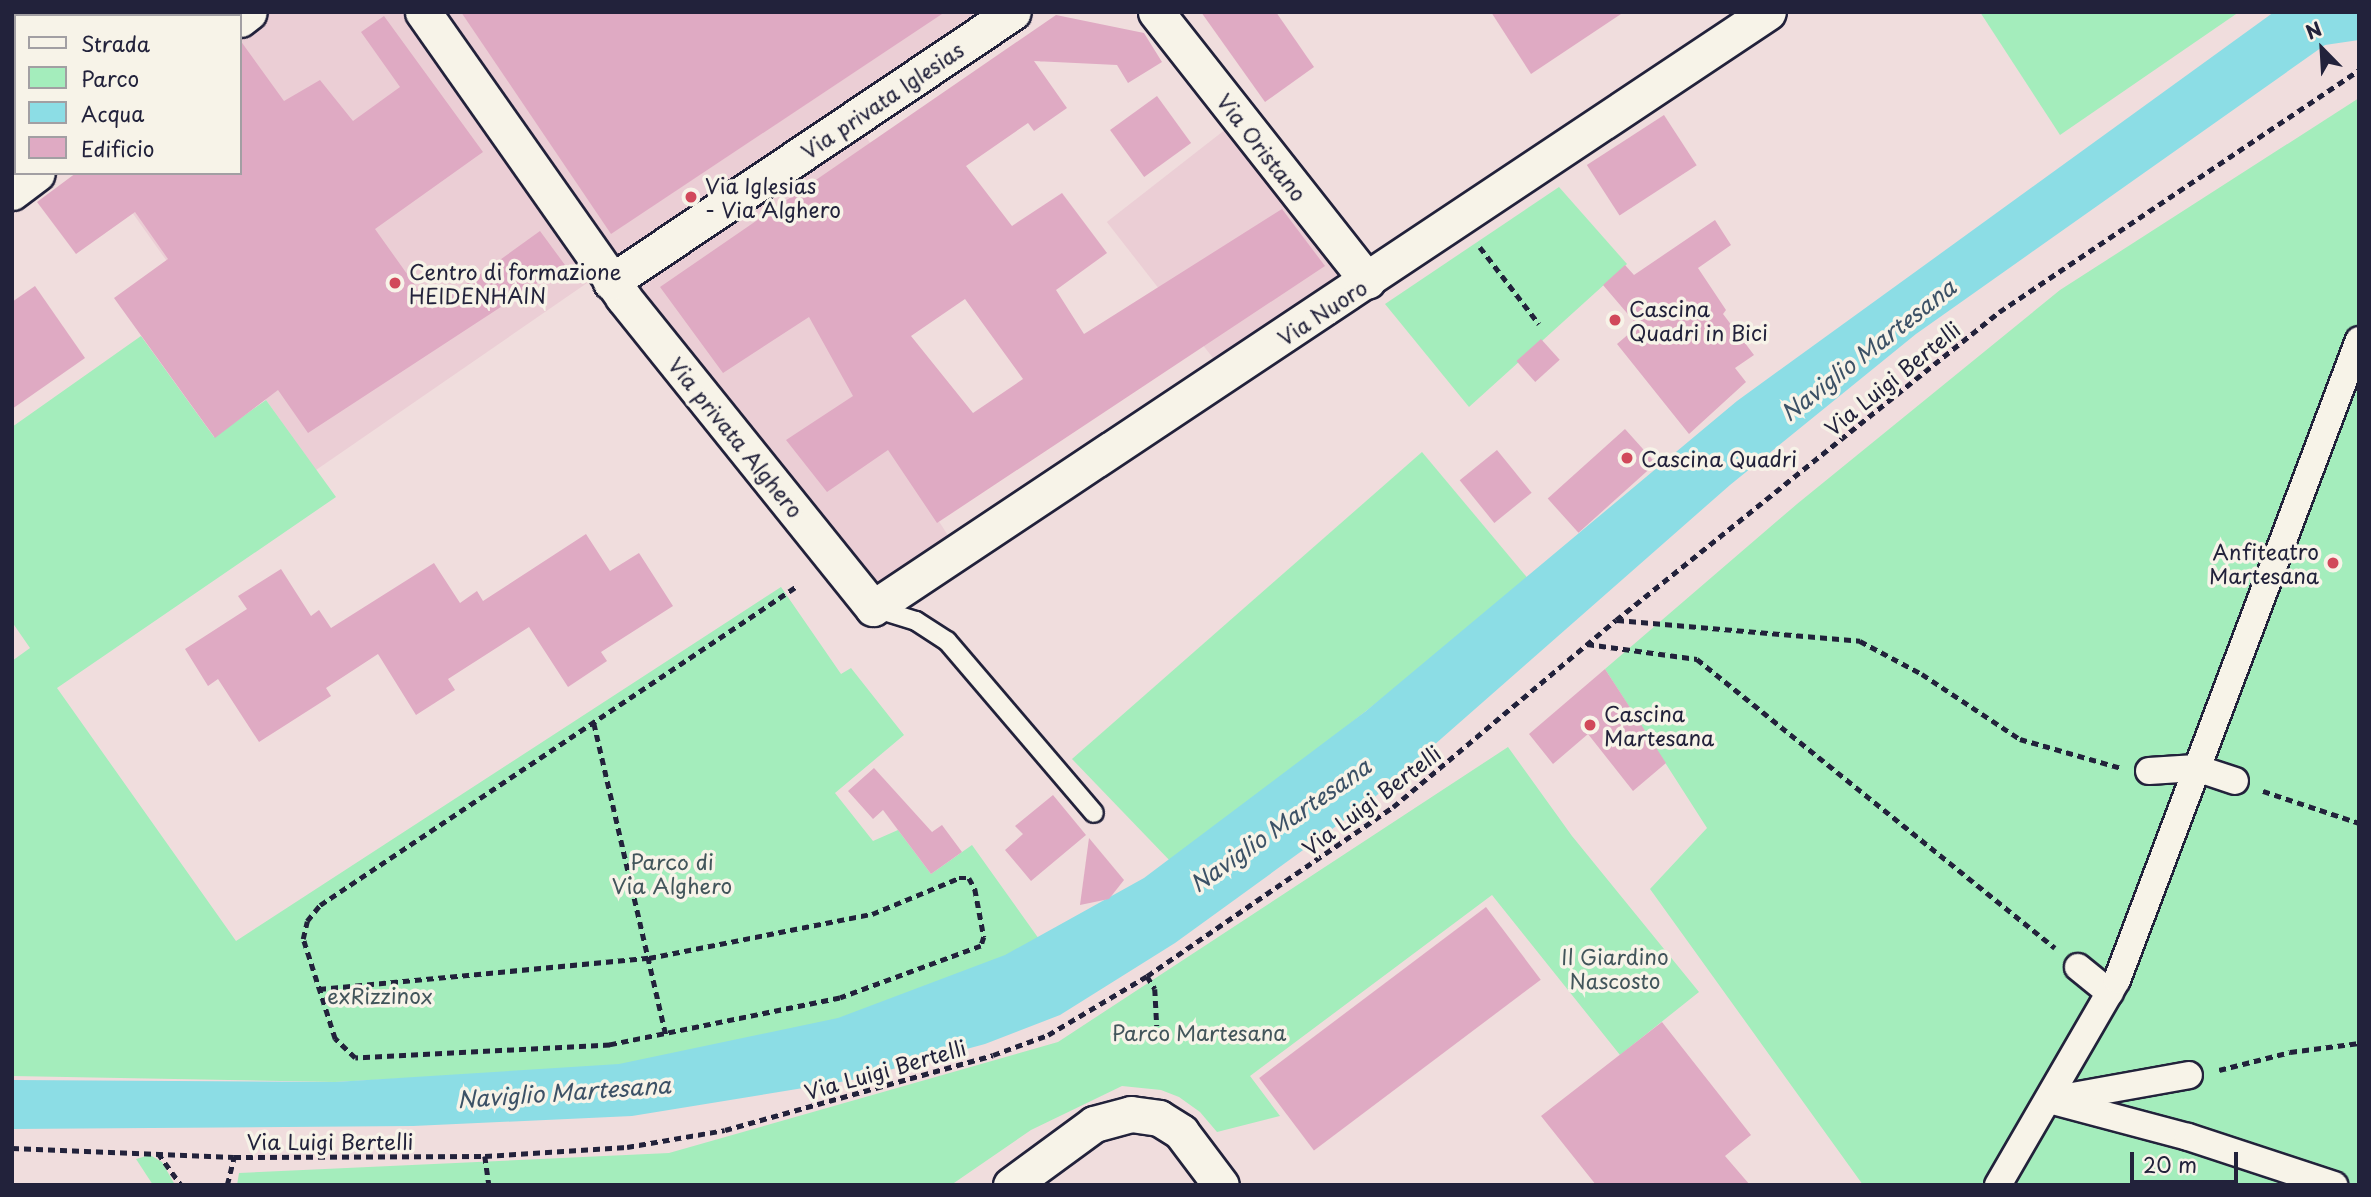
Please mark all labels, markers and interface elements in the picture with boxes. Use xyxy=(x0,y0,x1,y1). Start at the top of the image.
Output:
legend xyxy=(14,14,242,175)
north arrow xyxy=(2287,14,2357,84)
text: N xyxy=(2301,14,2326,46)
text: Strada xyxy=(81,27,150,59)
street label: Via privata Iglesias xyxy=(796,36,968,164)
text: Parco xyxy=(81,62,139,94)
street label: Via Oristano xyxy=(1213,89,1311,205)
text: Acqua xyxy=(81,97,144,129)
text: Edificio xyxy=(81,132,154,164)
place label: Via Iglesias - Via Alghero xyxy=(705,172,841,222)
marker: Via Iglesias - Via Alghero xyxy=(683,189,699,205)
place label: Centro di formazione HEIDENHAIN xyxy=(409,258,624,308)
water label: Naviglio Martesana xyxy=(1775,273,1961,427)
street label: Via Nuoro xyxy=(1272,274,1372,350)
marker: Centro di formazione HEIDENHAIN xyxy=(387,275,403,291)
place label: Cascina Quadri in Bici xyxy=(1629,295,1769,345)
marker: Cascina Quadri in Bici xyxy=(1607,312,1623,328)
street label: Via Luigi Bertelli xyxy=(1820,316,1964,440)
street label: Via privata Alghero xyxy=(664,352,808,522)
place label: Cascina Quadri xyxy=(1641,445,1799,471)
marker: Cascina Quadri xyxy=(1619,450,1635,466)
place label: Anfiteatro Martesana xyxy=(2209,538,2319,588)
marker: Anfiteatro Martesana xyxy=(2325,555,2341,571)
place label: Cascina Martesana xyxy=(1604,700,1714,750)
marker: Cascina Martesana xyxy=(1582,717,1598,733)
street label: Via Luigi Bertelli xyxy=(1297,740,1445,860)
water label: Naviglio Martesana xyxy=(1184,752,1376,898)
park label: Parco di Via Alghero xyxy=(612,848,732,898)
park label: Il Giardino Nascosto xyxy=(1561,943,1669,993)
park label: exRizzinox xyxy=(327,982,433,1008)
park label: Parco Martesana xyxy=(1111,1019,1287,1045)
street label: Via Luigi Bertelli xyxy=(802,1034,968,1104)
water label: Naviglio Martesana xyxy=(456,1071,672,1113)
street label: Via Luigi Bertelli xyxy=(247,1128,413,1154)
scale bar xyxy=(2133,1138,2242,1182)
text: 20 m xyxy=(2143,1148,2197,1180)

